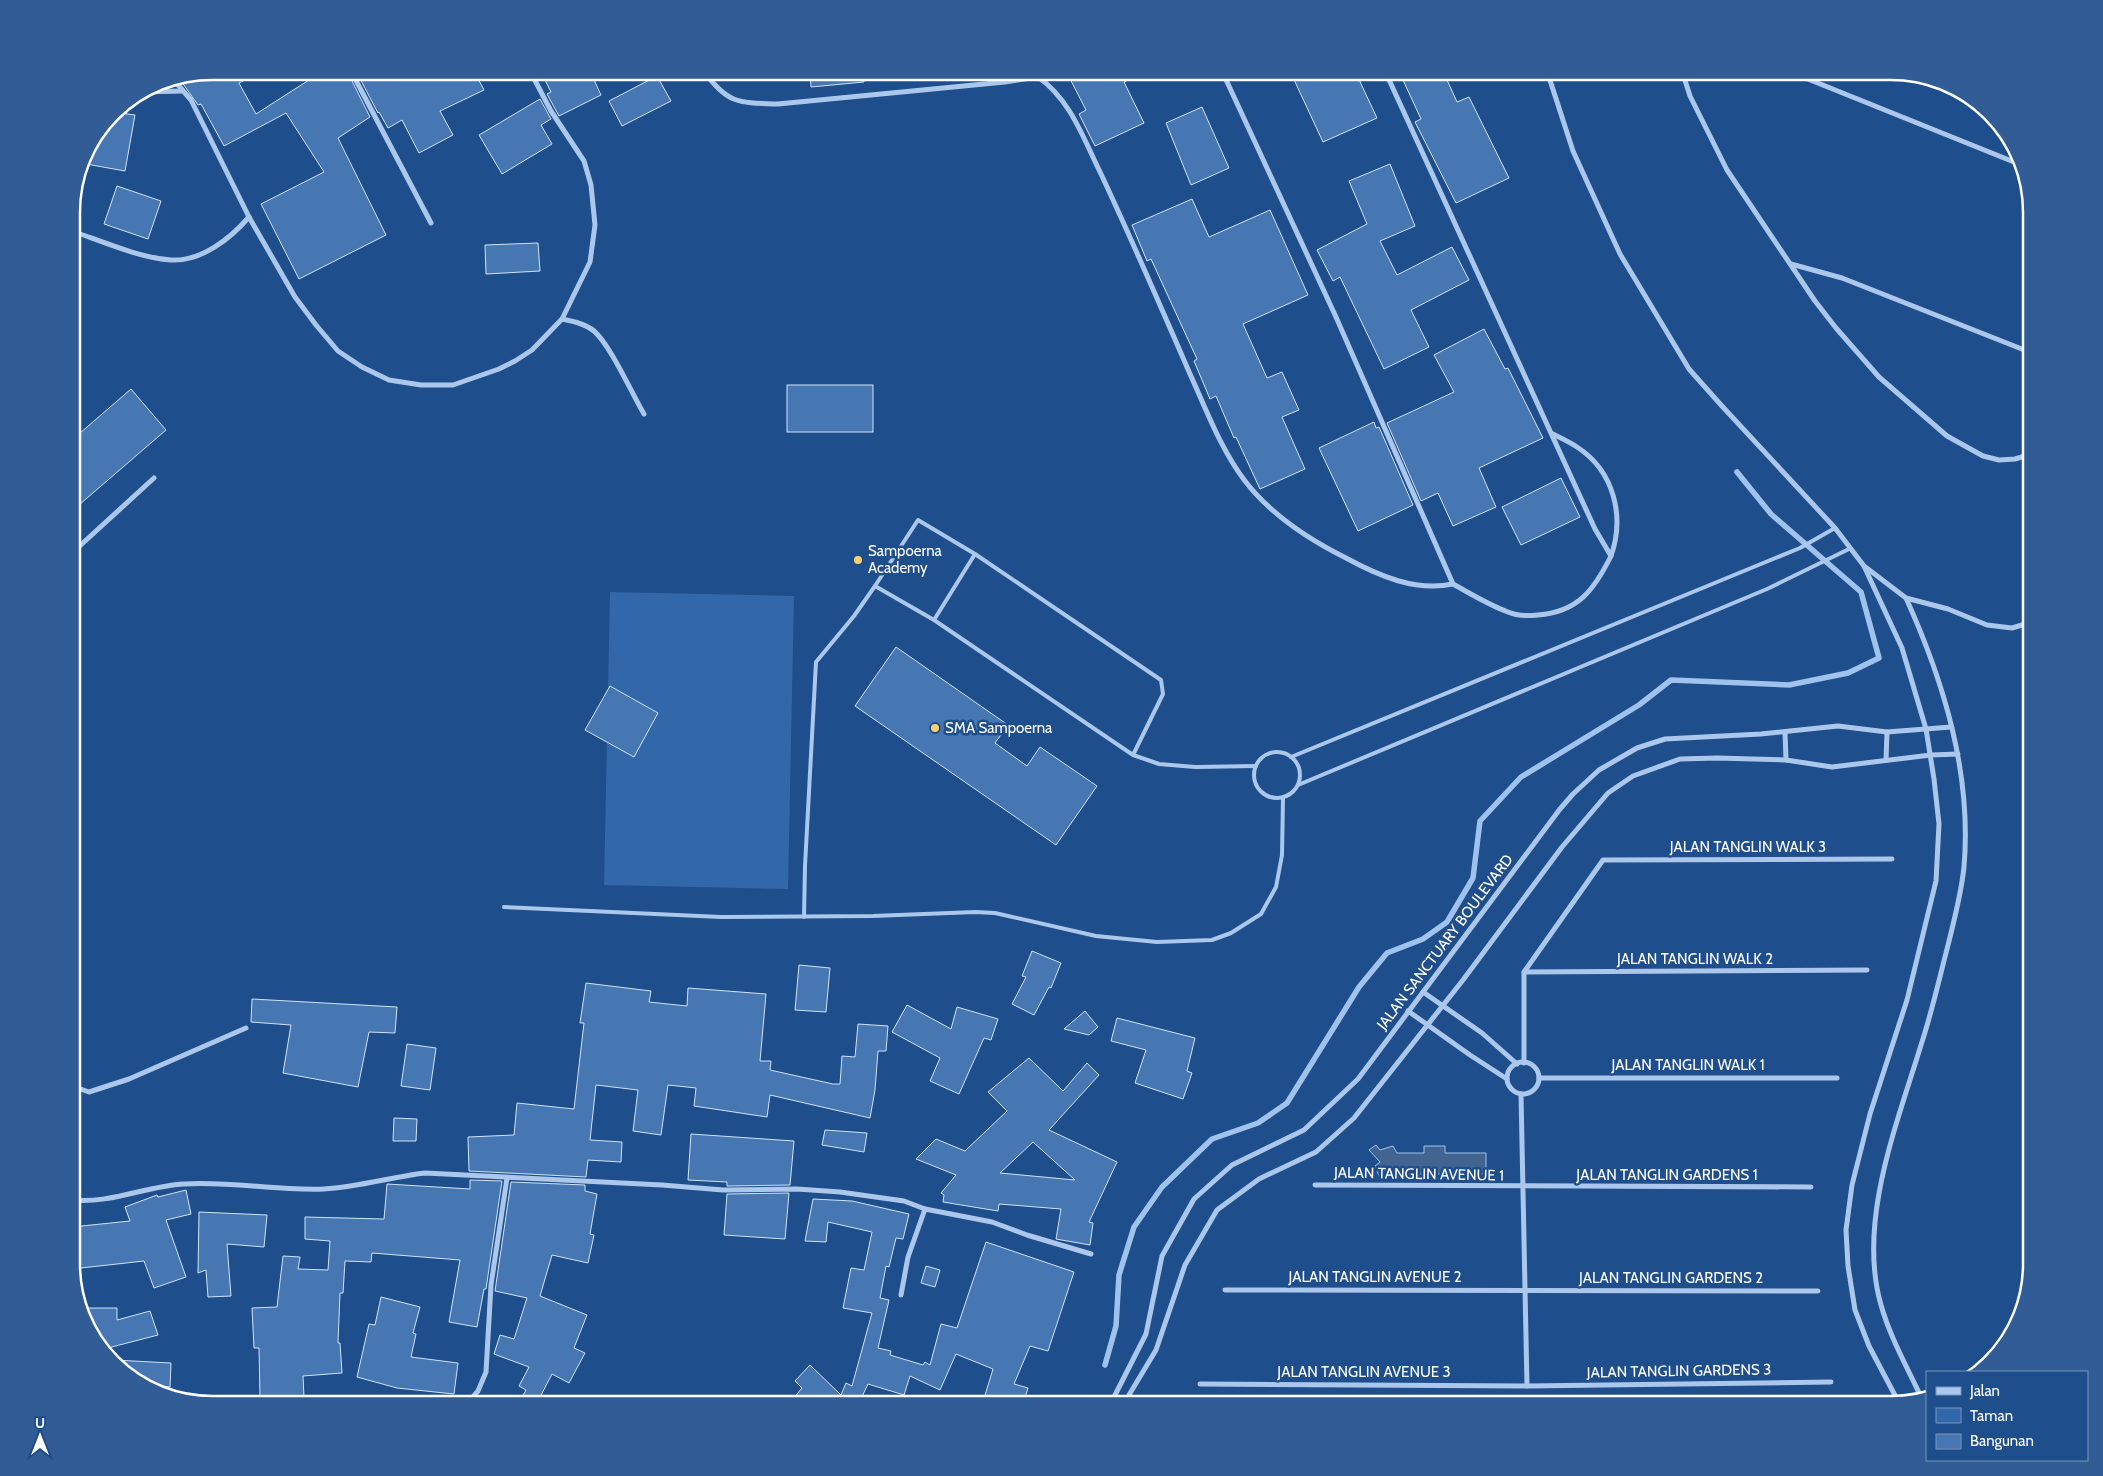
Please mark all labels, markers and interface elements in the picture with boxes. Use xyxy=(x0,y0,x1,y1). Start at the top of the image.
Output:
place label: Sampoerna Academy xyxy=(868,542,943,577)
marker: Sampoerna Academy xyxy=(852,554,864,566)
place label: SMA Sampoerna xyxy=(945,719,1053,737)
marker: SMA Sampoerna xyxy=(929,722,941,734)
street label: JALAN TANGLIN WALK 3 xyxy=(1669,838,1826,856)
street label: JALAN SANCTUARY BOULEVARD xyxy=(1373,851,1517,1034)
street label: JALAN TANGLIN WALK 2 xyxy=(1616,950,1773,968)
street label: JALAN TANGLIN WALK 1 xyxy=(1610,1056,1765,1074)
street label: JALAN TANGLIN AVENUE 1 xyxy=(1333,1163,1504,1184)
street label: JALAN TANGLIN GARDENS 1 xyxy=(1575,1166,1758,1184)
street label: JALAN TANGLIN AVENUE 2 xyxy=(1287,1268,1462,1286)
street label: JALAN TANGLIN GARDENS 2 xyxy=(1578,1269,1763,1287)
street label: JALAN TANGLIN GARDENS 3 xyxy=(1586,1360,1771,1382)
street label: JALAN TANGLIN AVENUE 3 xyxy=(1276,1363,1451,1381)
legend xyxy=(1926,1371,2088,1461)
text: Jalan xyxy=(1969,1382,2000,1400)
text: Taman xyxy=(1970,1407,2013,1425)
north arrow xyxy=(15,1411,65,1461)
text: U xyxy=(35,1414,45,1432)
text: Bangunan xyxy=(1970,1432,2034,1450)

